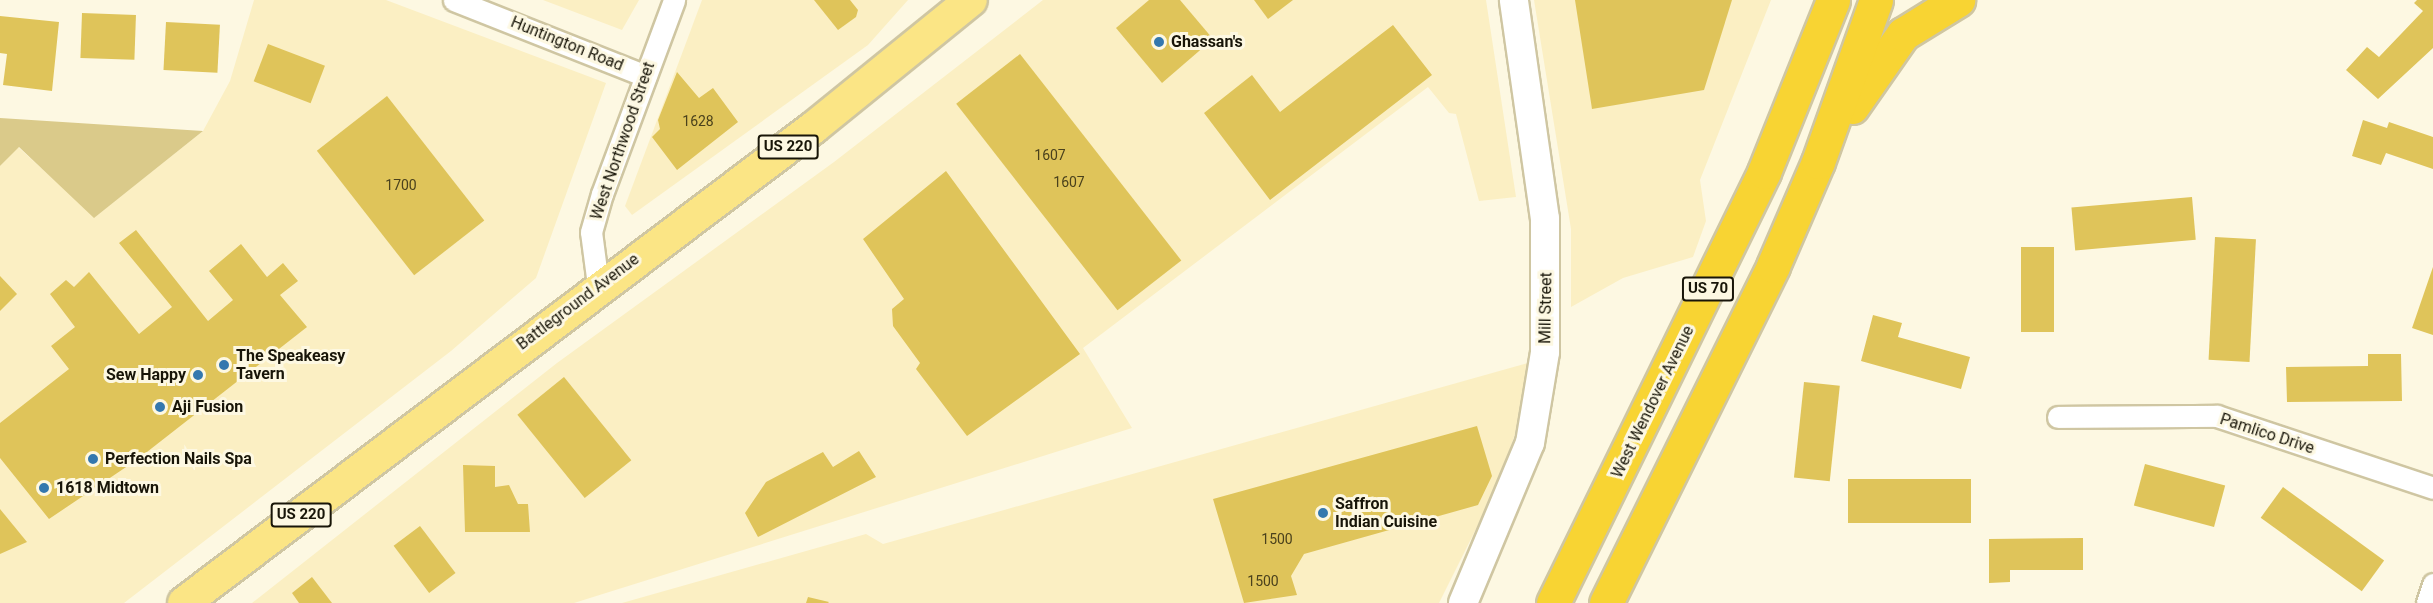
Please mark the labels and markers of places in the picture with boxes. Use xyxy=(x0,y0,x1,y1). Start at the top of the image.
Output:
place label: Ghassan's xyxy=(1171,32,1243,52)
marker: Ghassan's xyxy=(1152,35,1166,49)
place label: The Speakeasy Tavern xyxy=(236,346,345,384)
marker: The Speakeasy Tavern xyxy=(217,358,231,372)
place label: Sew Happy xyxy=(106,365,186,385)
marker: Sew Happy xyxy=(191,368,205,382)
place label: Aji Fusion xyxy=(172,397,243,417)
marker: Aji Fusion xyxy=(153,400,167,414)
place label: Perfection Nails Spa xyxy=(105,449,252,469)
marker: Perfection Nails Spa xyxy=(86,452,100,466)
place label: 1618 Midtown xyxy=(56,478,159,498)
marker: 1618 Midtown xyxy=(37,481,51,495)
place label: Saffron Indian Cuisine xyxy=(1335,494,1437,532)
marker: Saffron Indian Cuisine xyxy=(1316,506,1330,520)

